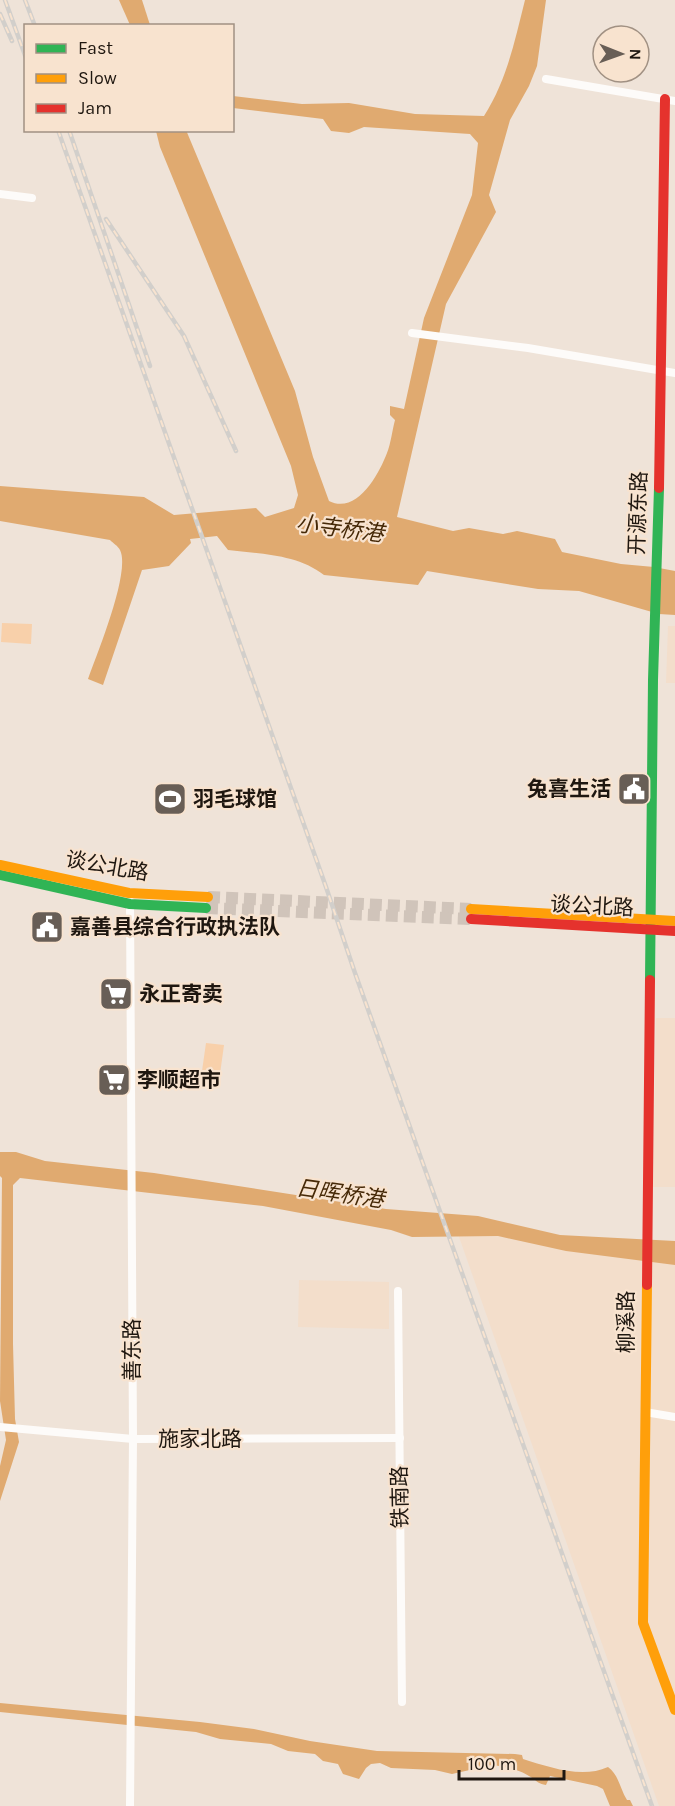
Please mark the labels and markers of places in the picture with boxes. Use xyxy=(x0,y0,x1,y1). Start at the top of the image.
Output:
public building icon: 兔喜生活 xyxy=(616,771,652,807)
place label: 兔喜生活 xyxy=(527,777,611,801)
sports icon: 羽毛球馆 xyxy=(152,781,188,817)
place label: 羽毛球馆 xyxy=(193,787,277,811)
public building icon: 嘉善县综合行政执法队 xyxy=(29,909,65,945)
place label: 嘉善县综合行政执法队 xyxy=(70,915,280,939)
supermarket icon: 永正寄卖 xyxy=(98,976,134,1012)
place label: 永正寄卖 xyxy=(139,982,223,1006)
supermarket icon: 李顺超市 xyxy=(96,1062,132,1098)
place label: 李顺超市 xyxy=(137,1068,221,1092)

